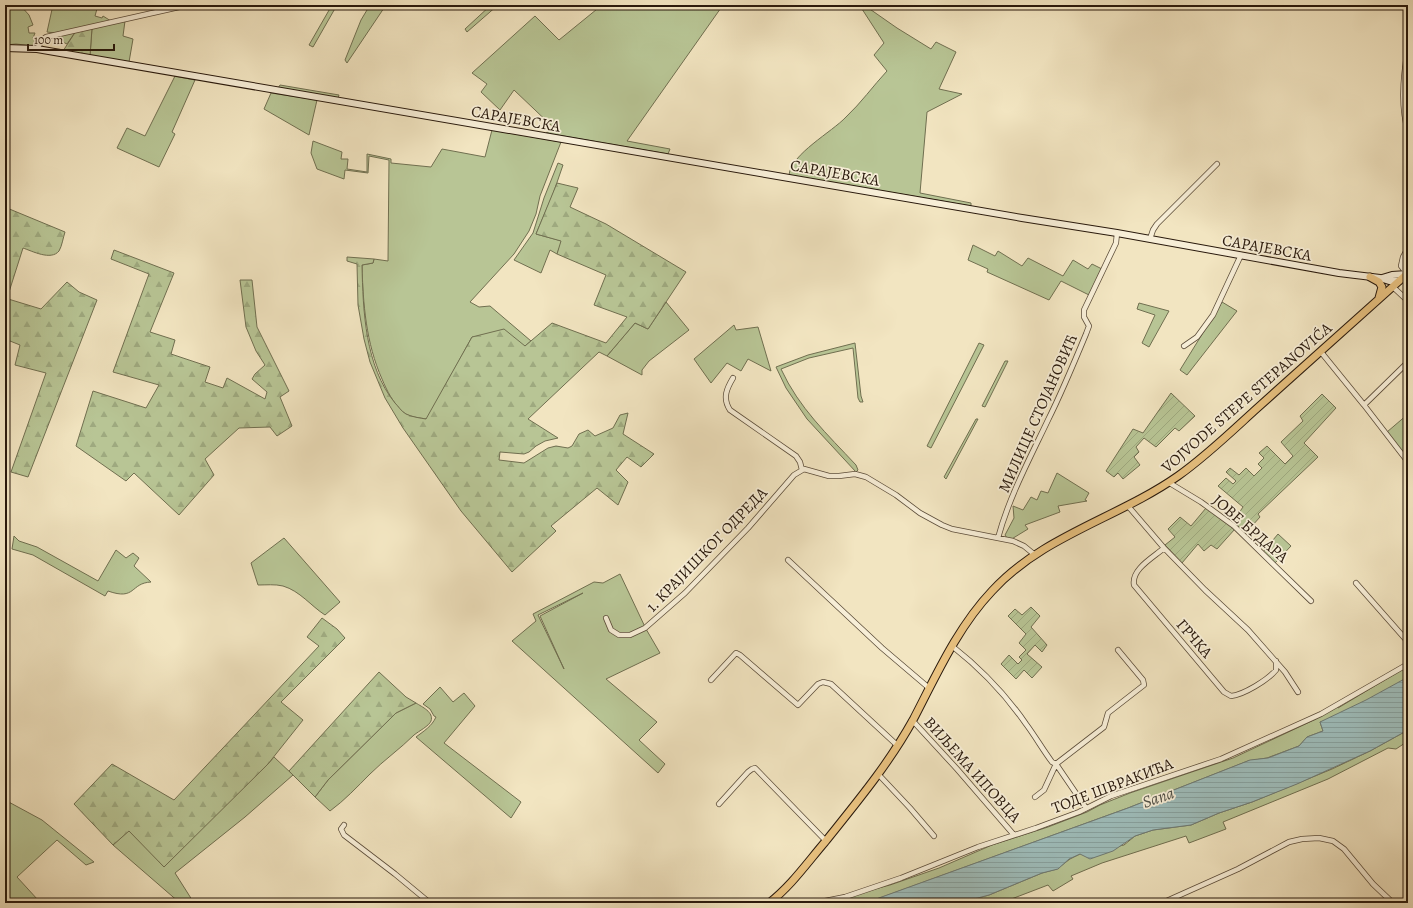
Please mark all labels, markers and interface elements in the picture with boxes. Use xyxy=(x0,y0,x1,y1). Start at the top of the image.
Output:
scale bar xyxy=(28,26,114,52)
text: 100 m xyxy=(34,32,63,48)
street label: САРАЈЕВСКА xyxy=(469,100,563,138)
street label: САРАЈЕВСКА xyxy=(788,154,882,192)
street label: САРАЈЕВСКА xyxy=(1220,229,1314,267)
street label: VOJVODE STEPE STEPANOVIĆA xyxy=(1156,317,1337,479)
street label: МИЛИЦЕ СТОЈАНОВИЋ xyxy=(993,330,1083,496)
street label: 1. КРАЈИШКОГ ОДРЕДА xyxy=(641,482,773,617)
street label: ЈОВЕ БРДАРА xyxy=(1208,490,1294,568)
street label: ГРЧКА xyxy=(1171,614,1218,664)
street label: ВИЉЕМА ИПОВЦА xyxy=(919,712,1026,828)
street label: ТОДЕ ШВРАКИЋА xyxy=(1049,752,1177,819)
water label: Sana xyxy=(1139,781,1177,814)

